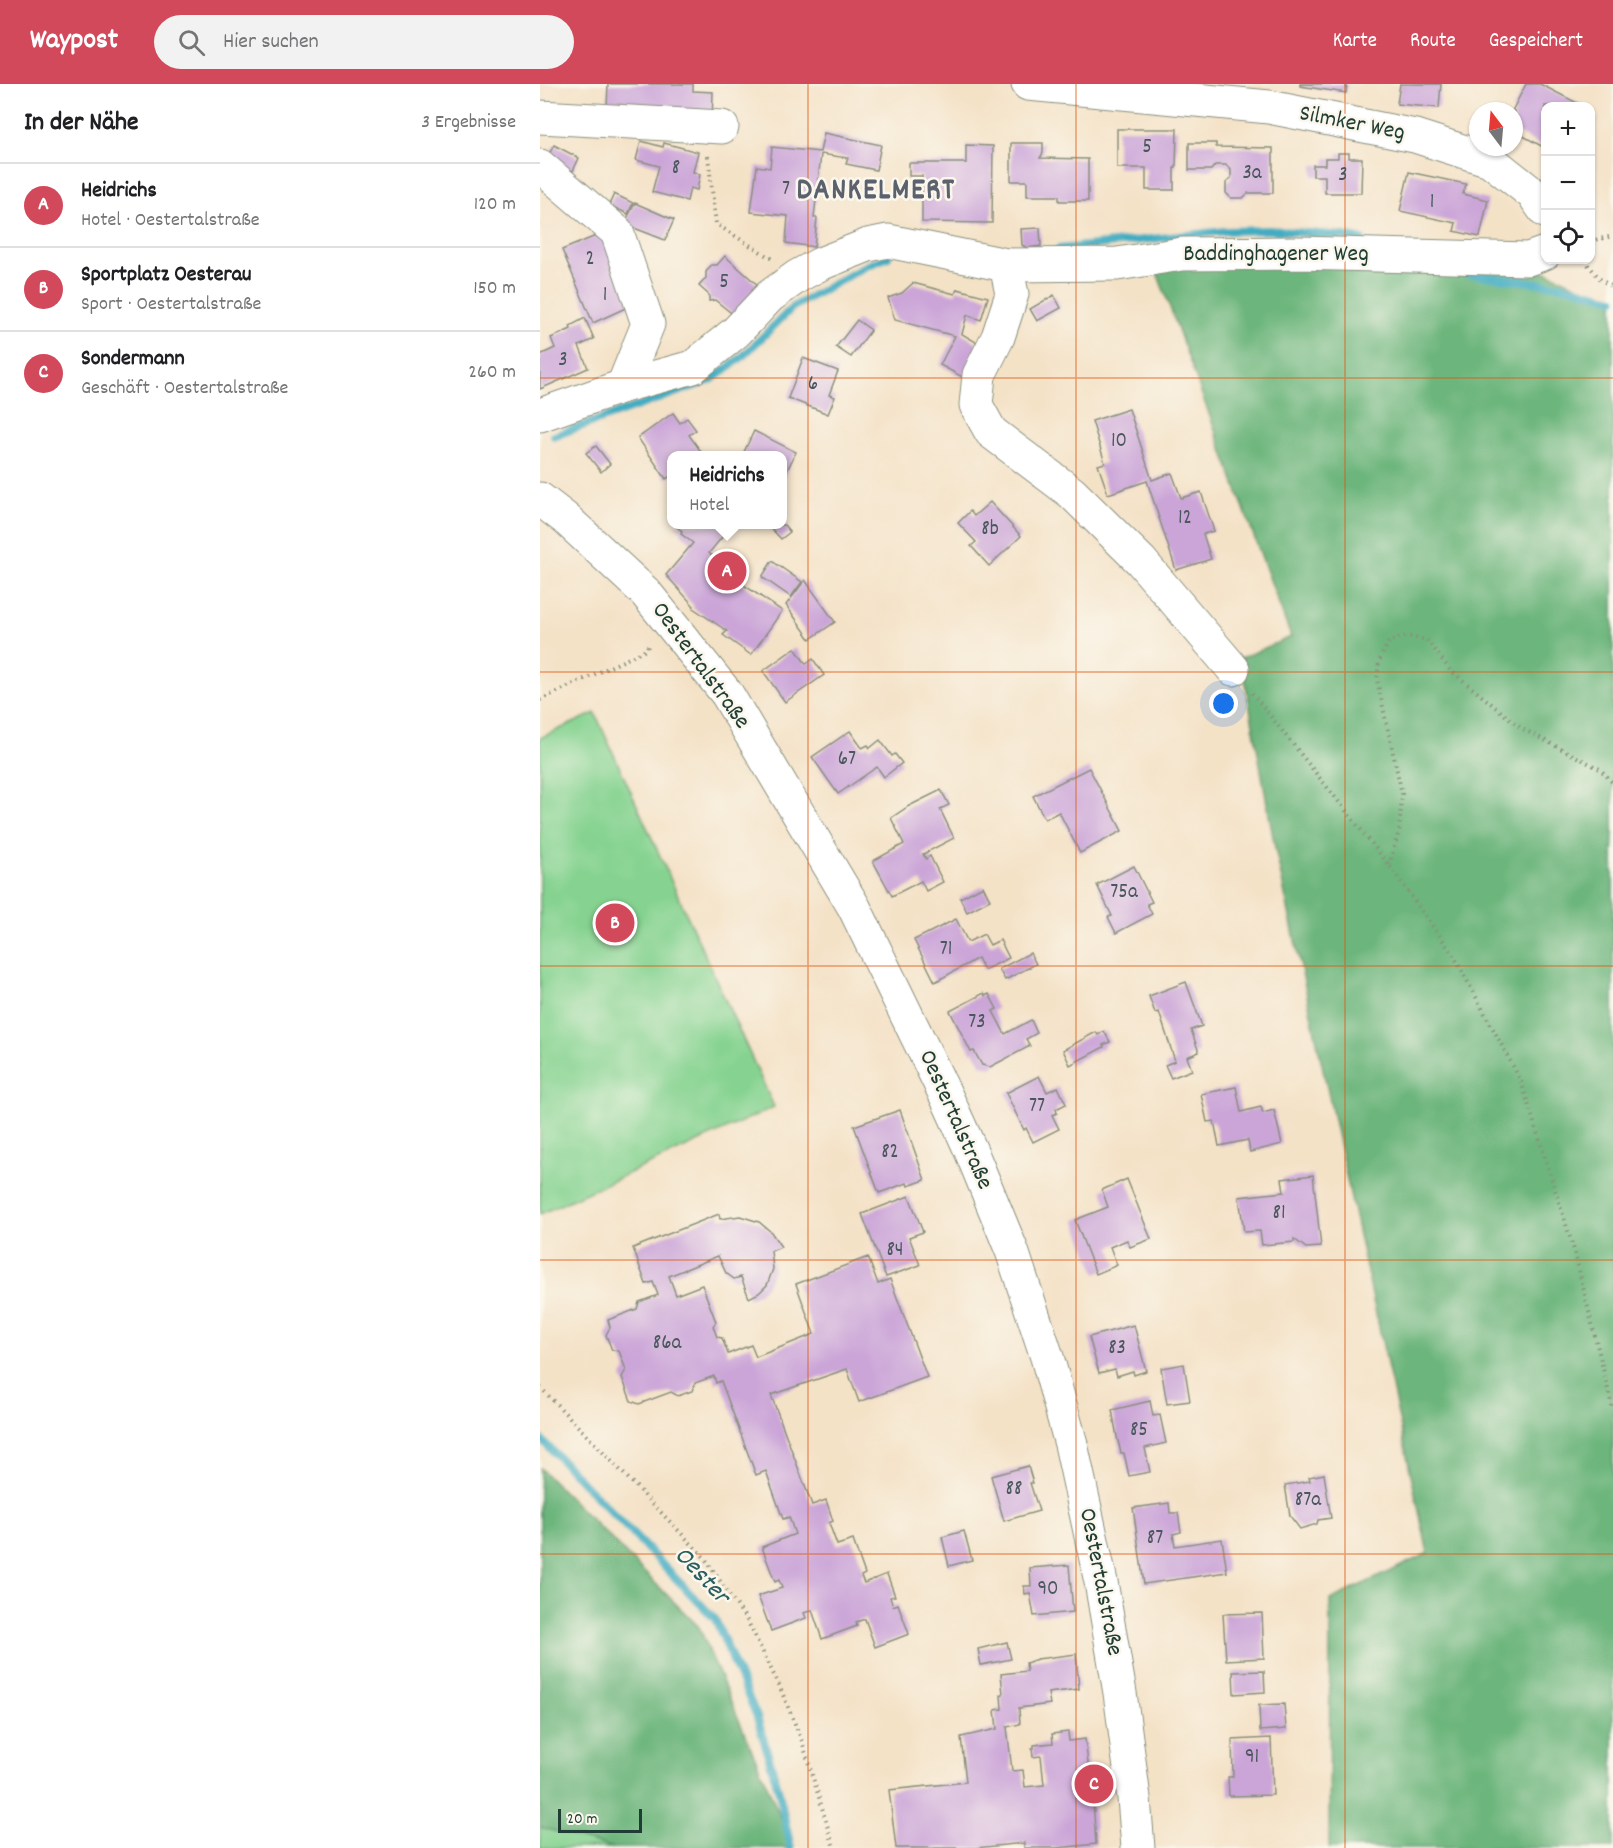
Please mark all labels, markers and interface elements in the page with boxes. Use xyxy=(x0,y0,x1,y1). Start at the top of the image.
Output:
search box xyxy=(154,15,574,69)
text: Waypost xyxy=(30,22,118,62)
icon: search xyxy=(175,26,208,59)
text: Hier suchen xyxy=(223,27,319,58)
text: Karte xyxy=(1333,27,1377,57)
text: Route xyxy=(1410,27,1456,57)
text: Gespeichert xyxy=(1489,27,1583,57)
street label: Silmker Weg xyxy=(1296,97,1408,151)
north arrow xyxy=(1469,102,1523,156)
map controls xyxy=(1541,102,1595,264)
button: + xyxy=(1541,102,1595,156)
text: In der Nähe xyxy=(24,105,138,142)
text: 3 Ergebnisse xyxy=(421,109,516,137)
house number: 5 xyxy=(1142,133,1152,163)
house number: 8 xyxy=(672,154,680,184)
button: − xyxy=(1541,156,1595,210)
house number: 3a xyxy=(1242,159,1263,189)
house number: 3 xyxy=(1338,161,1348,191)
district label: DANKELMERT xyxy=(796,171,956,214)
house number: 7 xyxy=(782,175,790,205)
text: Heidrichs xyxy=(81,176,157,207)
house number: 1 xyxy=(1430,188,1434,218)
text: A xyxy=(38,191,49,219)
text: 120 m xyxy=(474,191,516,219)
text: Hotel · Oestertalstraße xyxy=(81,207,260,235)
button: locate xyxy=(1541,210,1595,264)
street label: Baddinghagener Weg xyxy=(1183,238,1369,272)
house number: 2 xyxy=(585,245,595,275)
text: Sportplatz Oesterau xyxy=(81,260,251,291)
house number: 5 xyxy=(719,268,729,298)
text: B xyxy=(39,275,48,303)
text: 150 m xyxy=(473,275,516,303)
house number: 1 xyxy=(603,281,607,311)
text: Sport · Oestertalstraße xyxy=(81,291,261,319)
text: Sondermann xyxy=(81,344,185,375)
house number: 3 xyxy=(558,346,568,376)
text: C xyxy=(39,359,48,387)
text: 260 m xyxy=(468,359,516,387)
house number: 6 xyxy=(808,370,818,400)
text: Geschäft · Oestertalstraße xyxy=(81,375,288,403)
house number: 10 xyxy=(1111,427,1127,457)
popup xyxy=(667,451,787,529)
text: Heidrichs xyxy=(689,461,765,492)
text: Hotel xyxy=(689,492,729,520)
house number: 12 xyxy=(1178,504,1192,534)
house number: 8b xyxy=(981,515,999,545)
pin: A xyxy=(708,548,747,594)
street label: Oestertalstraße xyxy=(642,595,758,737)
your location xyxy=(1209,689,1238,718)
house number: 67 xyxy=(838,745,856,775)
house number: 75a xyxy=(1110,878,1139,908)
pin: B xyxy=(596,900,634,946)
house number: 71 xyxy=(940,935,952,965)
house number: 73 xyxy=(968,1008,986,1038)
street label: Oestertalstraße xyxy=(909,1045,1001,1195)
house number: 77 xyxy=(1029,1092,1045,1122)
house number: 82 xyxy=(881,1138,899,1168)
house number: 81 xyxy=(1272,1199,1286,1229)
house number: 84 xyxy=(886,1236,904,1266)
house number: 86a xyxy=(653,1329,682,1359)
house number: 83 xyxy=(1108,1334,1126,1364)
house number: 85 xyxy=(1130,1416,1148,1446)
house number: 88 xyxy=(1006,1475,1022,1505)
house number: 87a xyxy=(1295,1486,1322,1516)
street label: Oestertalstraße xyxy=(1069,1505,1131,1659)
house number: 87 xyxy=(1147,1524,1163,1554)
water label: Oester xyxy=(664,1539,740,1616)
house number: 90 xyxy=(1037,1575,1059,1605)
house number: 91 xyxy=(1245,1743,1259,1773)
pin: C xyxy=(1074,1762,1114,1806)
scale bar xyxy=(558,1806,642,1834)
text: 20 m xyxy=(567,1808,597,1831)

